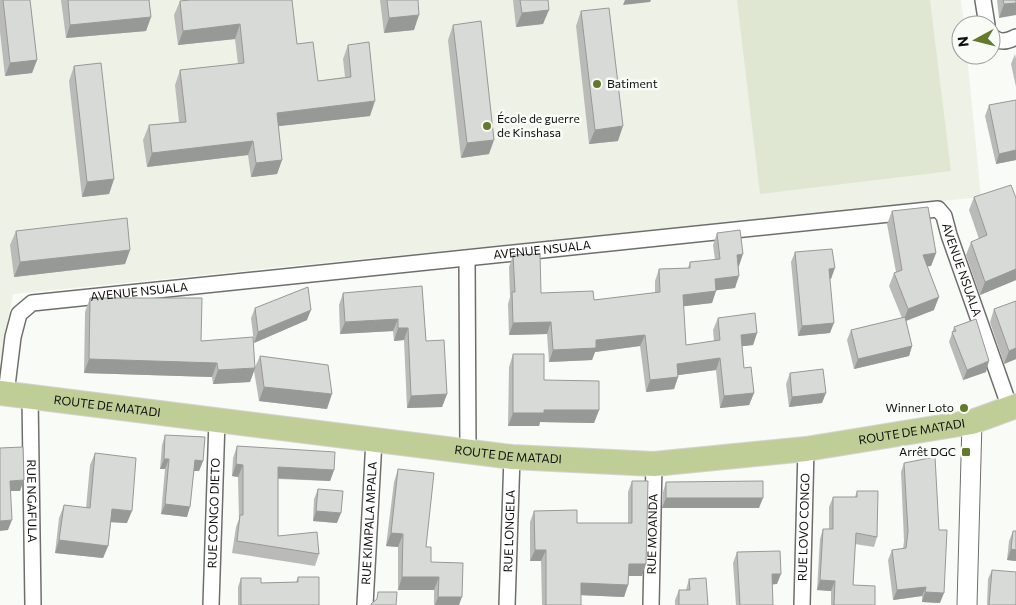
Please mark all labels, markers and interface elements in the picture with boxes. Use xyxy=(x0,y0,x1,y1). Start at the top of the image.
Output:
north arrow xyxy=(951,15,1001,65)
text: N xyxy=(954,35,972,48)
place label: Batiment xyxy=(607,76,658,90)
marker: Batiment xyxy=(591,78,603,90)
place label: École de guerre de Kinshasa xyxy=(497,111,580,139)
marker: École de guerre de Kinshasa xyxy=(481,120,493,132)
street label: AVENUE NSUALA xyxy=(940,221,985,318)
street label: AVENUE NSUALA xyxy=(492,237,591,261)
street label: AVENUE NSUALA xyxy=(90,279,189,303)
street label: ROUTE DE MATADI xyxy=(53,392,162,419)
place label: Winner Loto xyxy=(886,400,954,414)
marker: Winner Loto xyxy=(958,402,970,414)
street label: ROUTE DE MATADI xyxy=(857,415,966,446)
street label: ROUTE DE MATADI xyxy=(454,442,562,465)
place label: Arrêt DGC xyxy=(899,444,956,458)
marker: Arrêt DGC xyxy=(960,446,972,458)
street label: RUE CONGO DIETO xyxy=(204,457,222,568)
street label: RUE NGAFULA xyxy=(25,459,40,543)
street label: RUE KIMPALA MPALA xyxy=(358,461,379,585)
street label: RUE LOVO CONGO xyxy=(795,473,811,581)
street label: RUE LONGELA xyxy=(500,489,517,573)
street label: RUE MOANDA xyxy=(644,493,659,575)

